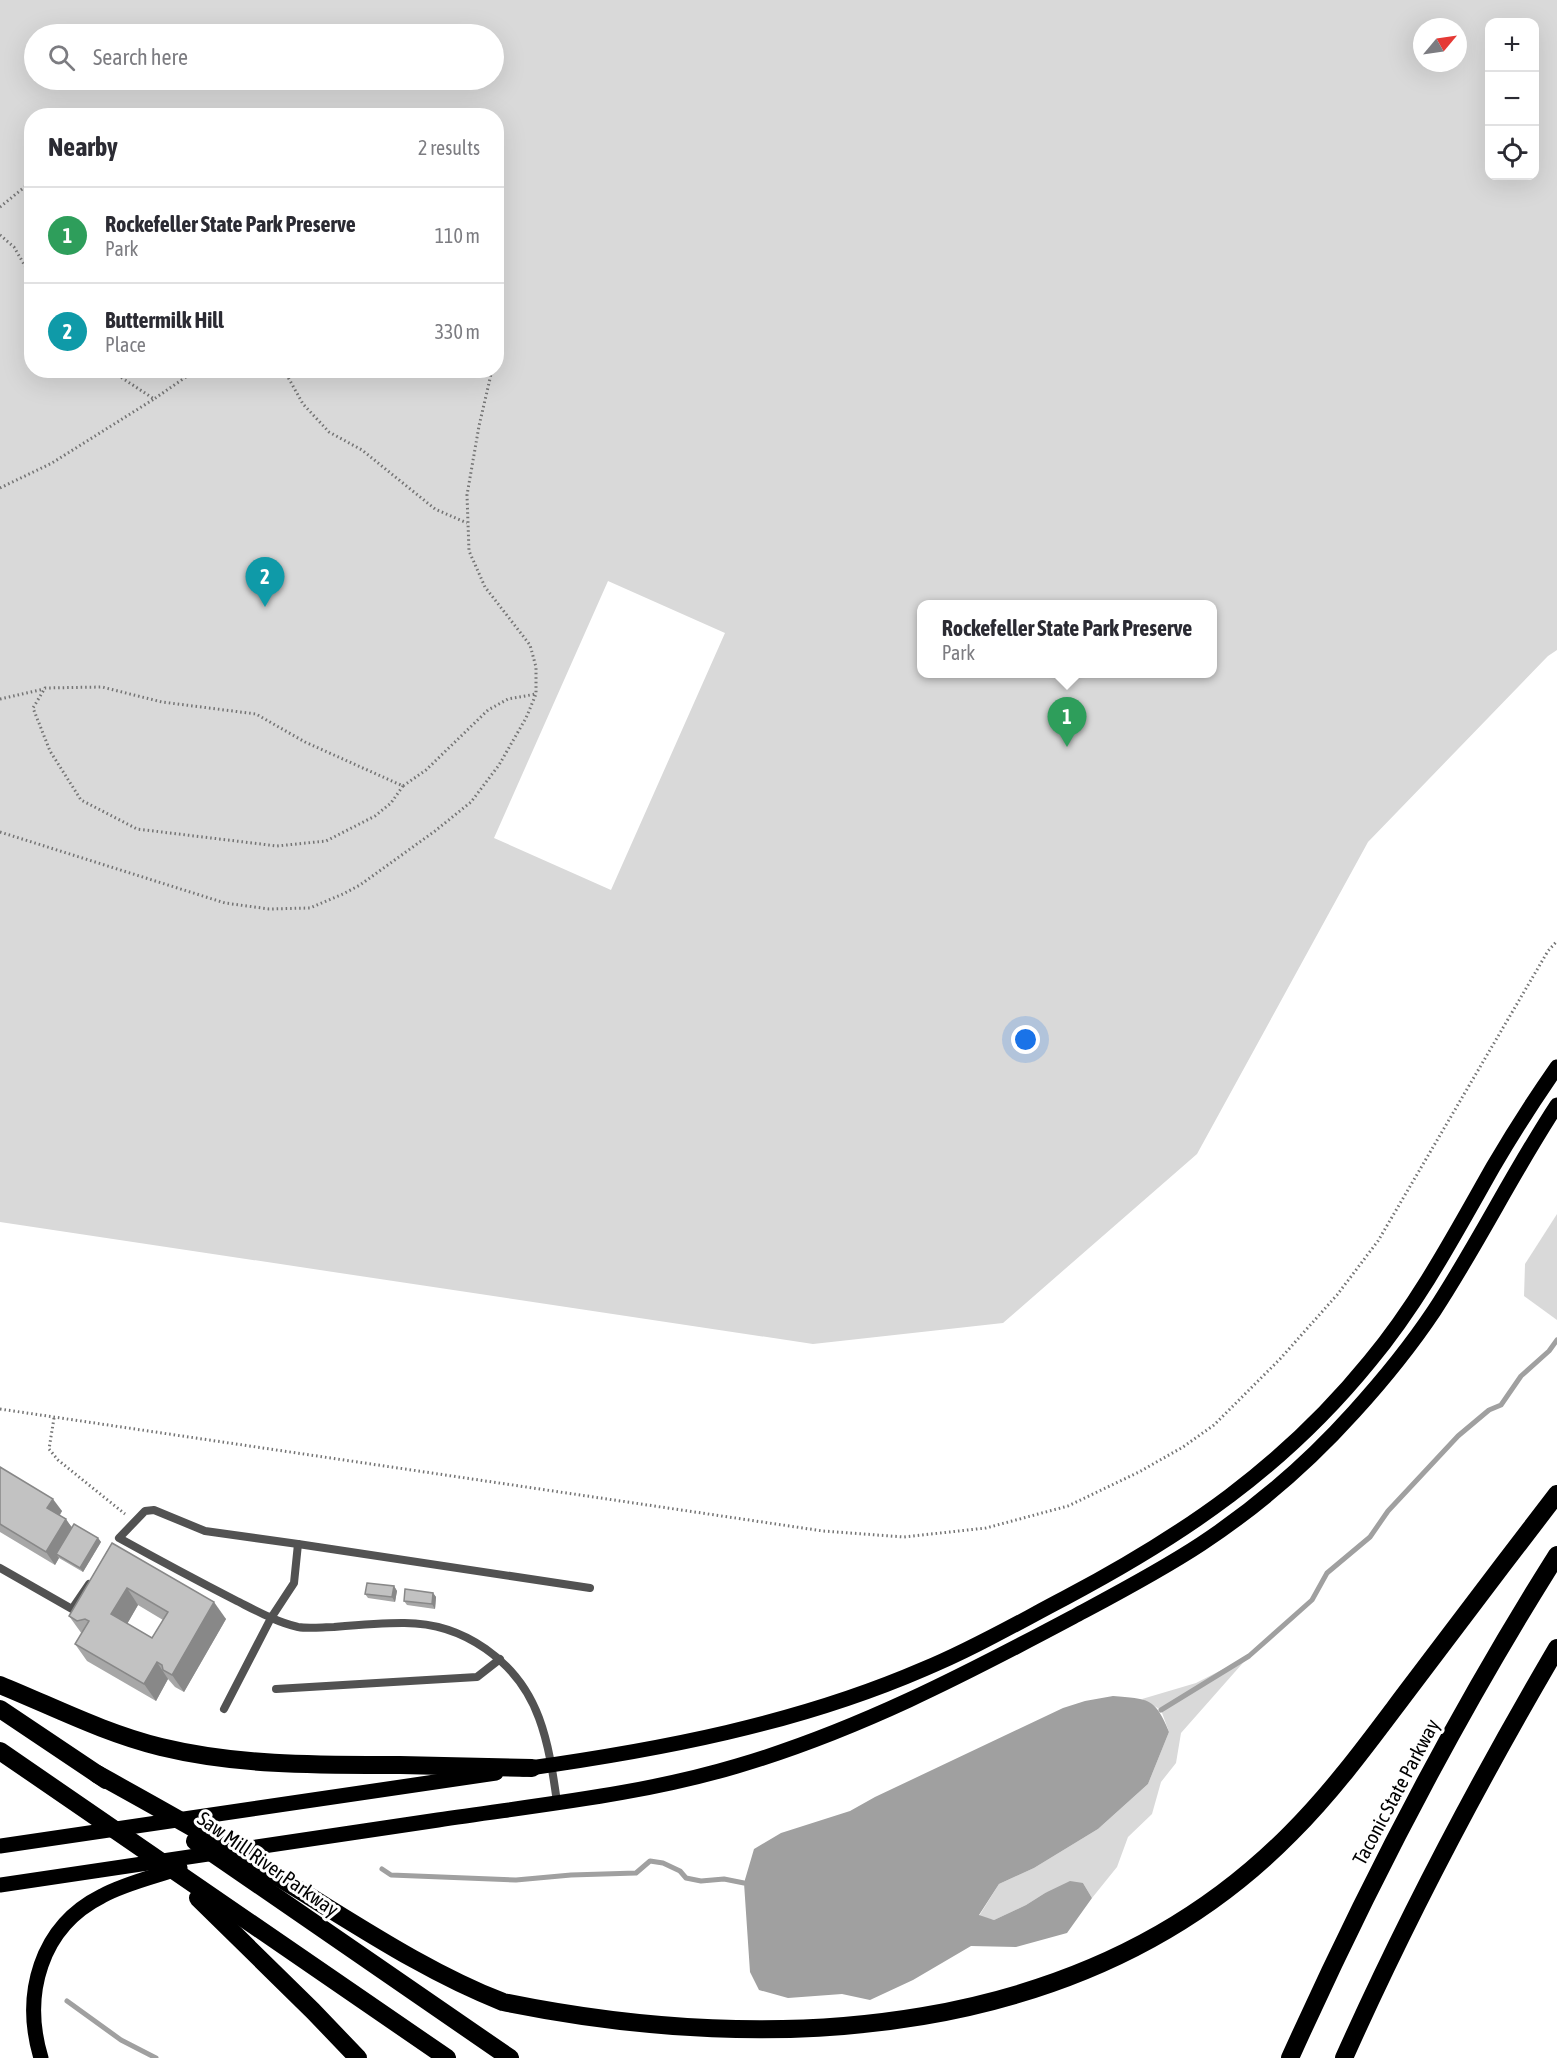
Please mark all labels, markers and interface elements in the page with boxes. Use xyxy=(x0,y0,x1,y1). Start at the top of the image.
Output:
north arrow xyxy=(1413,18,1467,72)
map controls xyxy=(1485,18,1539,180)
button: + xyxy=(1485,18,1539,72)
search box xyxy=(24,24,504,90)
icon: search xyxy=(45,41,78,74)
text: Search here xyxy=(93,44,188,70)
button: − xyxy=(1485,72,1539,126)
button: locate xyxy=(1485,126,1539,180)
text: Nearby xyxy=(48,132,118,162)
text: 2 results xyxy=(418,136,480,159)
text: Rockefeller State Park Preserve xyxy=(105,211,356,237)
text: 1 xyxy=(63,224,72,247)
text: 110 m xyxy=(435,224,480,247)
text: Park xyxy=(105,237,138,260)
text: Buttermilk Hill xyxy=(105,307,224,333)
text: 2 xyxy=(63,320,72,343)
text: 330 m xyxy=(435,320,480,343)
text: Place xyxy=(105,333,146,356)
pin: 2 xyxy=(246,558,284,607)
popup xyxy=(917,600,1217,678)
text: Rockefeller State Park Preserve xyxy=(942,615,1192,641)
text: Park xyxy=(942,641,975,664)
pin: 1 xyxy=(1048,698,1086,747)
your location xyxy=(1011,1025,1040,1054)
street label: Taconic State Parkway xyxy=(1348,1715,1444,1868)
street label: Saw Mill River Parkway xyxy=(193,1806,343,1921)

